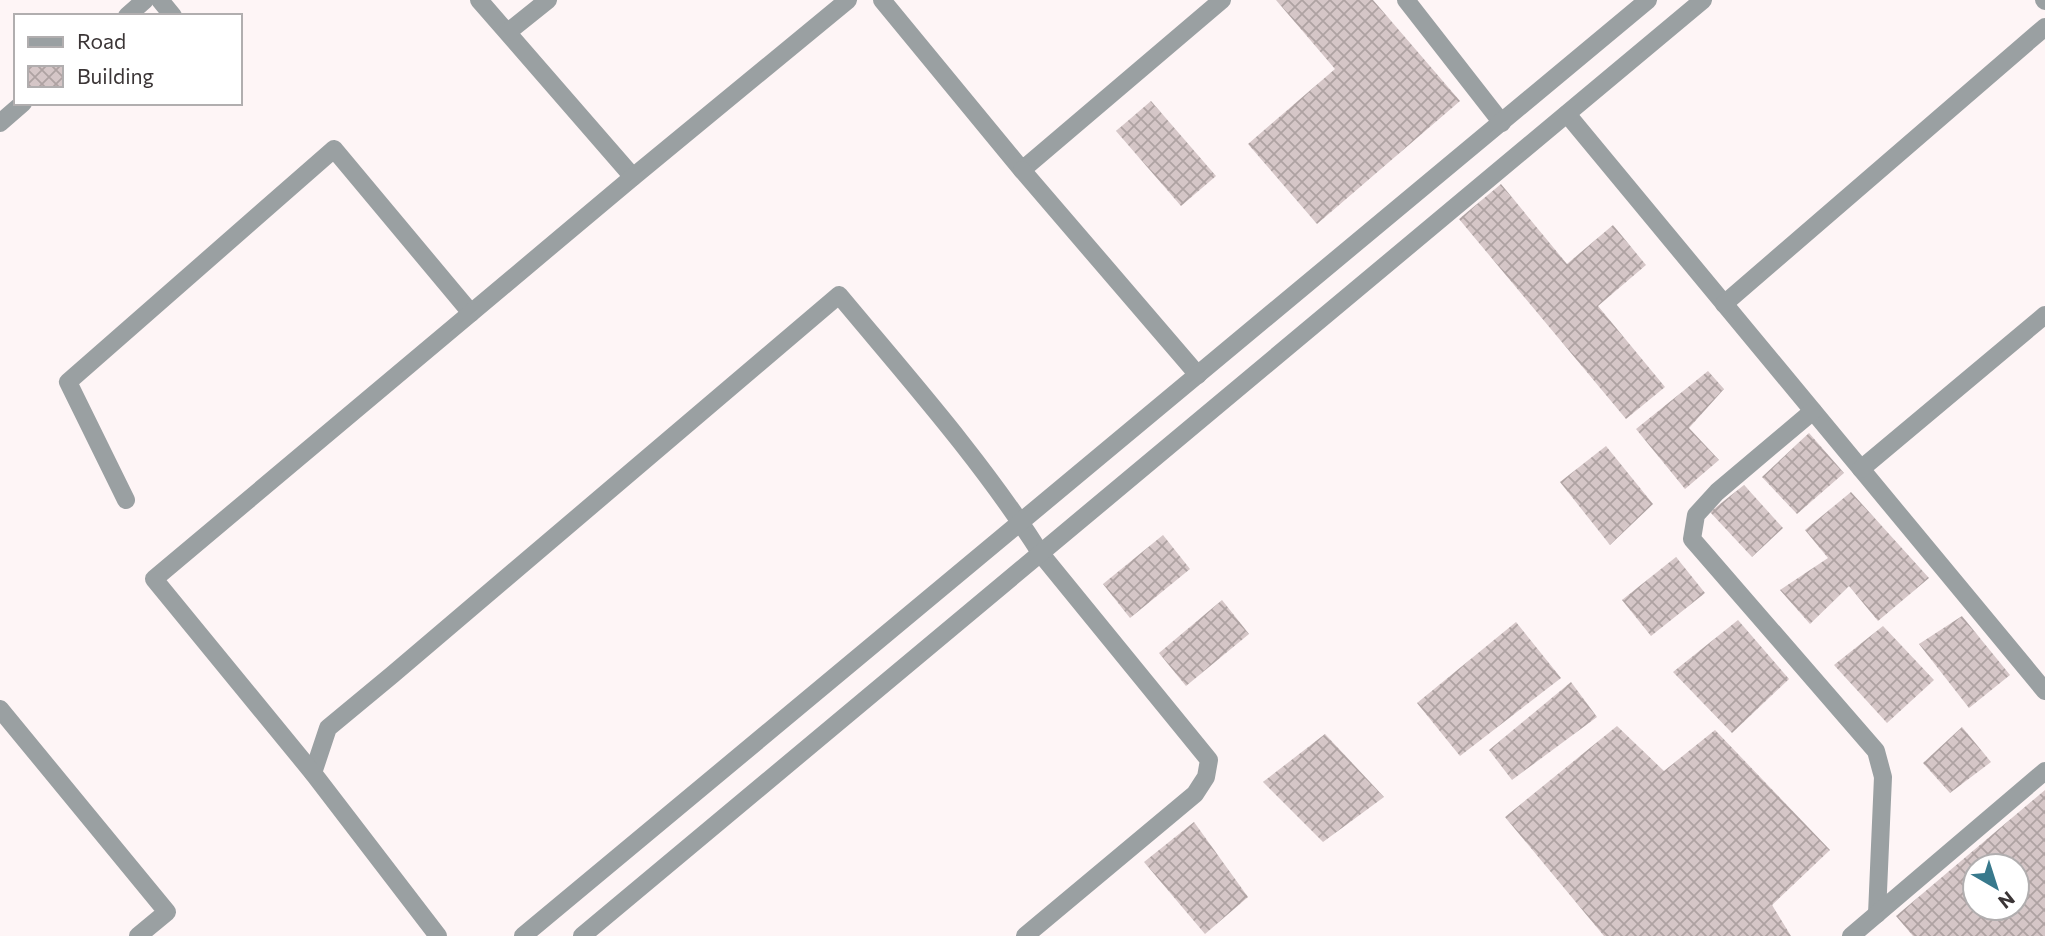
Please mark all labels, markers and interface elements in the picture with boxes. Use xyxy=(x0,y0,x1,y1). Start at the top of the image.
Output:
legend xyxy=(14,14,242,105)
text: Road xyxy=(77,28,126,53)
text: Building xyxy=(77,63,154,88)
north arrow xyxy=(1961,852,2031,922)
text: N xyxy=(1994,887,2020,914)

